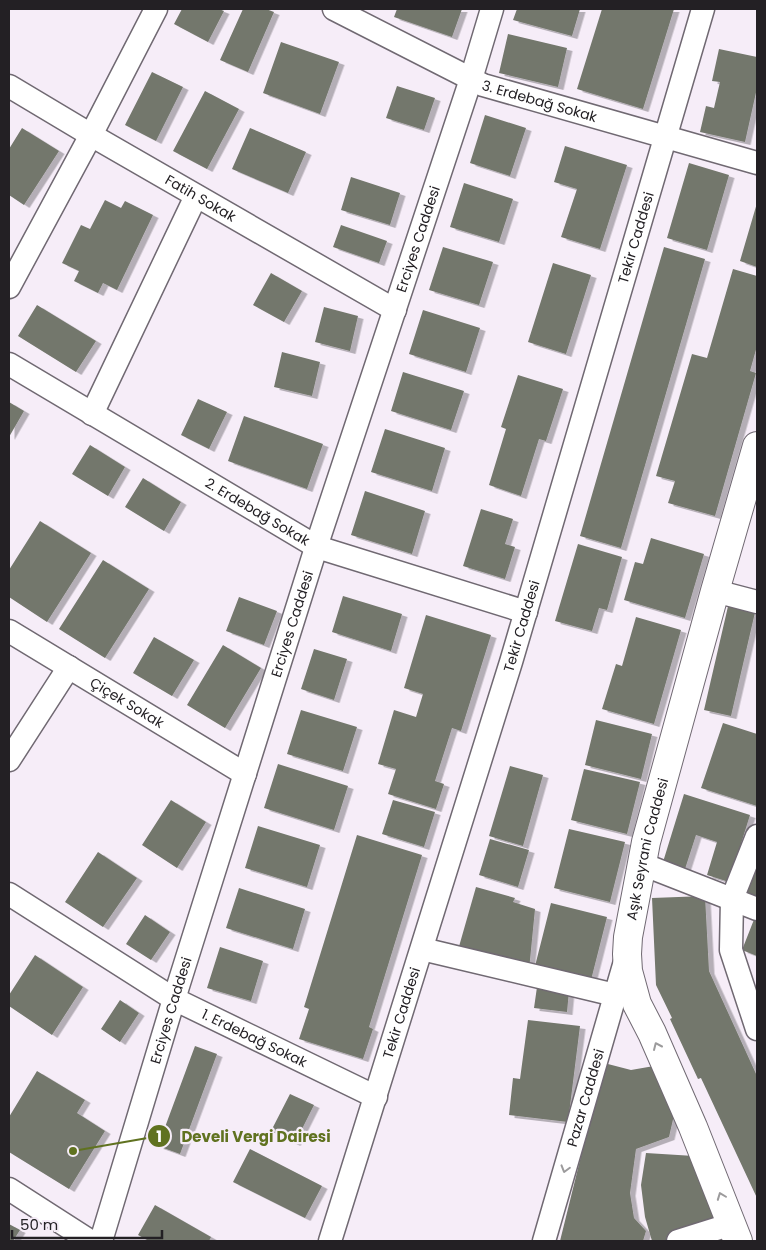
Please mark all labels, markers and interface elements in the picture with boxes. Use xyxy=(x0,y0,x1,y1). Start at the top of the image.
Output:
street label: 3. Erdebağ Sokak xyxy=(480,75,600,127)
street label: Fatih Sokak xyxy=(161,170,240,227)
street label: Erciyes Caddesi xyxy=(391,183,445,295)
street label: Tekir Caddesi xyxy=(613,189,659,286)
street label: 2. Erdebağ Sokak xyxy=(201,473,314,551)
street label: Erciyes Caddesi xyxy=(266,568,318,680)
street label: Tekir Caddesi xyxy=(498,578,544,674)
street label: Çiçek Sokak xyxy=(86,672,169,733)
street label: Aşık Seyrani Caddesi xyxy=(621,776,673,922)
street label: Erciyes Caddesi xyxy=(145,954,197,1066)
street label: Tekir Caddesi xyxy=(378,965,425,1061)
street label: 1. Erdebağ Sokak xyxy=(198,1004,311,1072)
one-way arrow xyxy=(653,1042,664,1051)
street label: Pazar Caddesi xyxy=(562,1047,609,1149)
callout: Develi Vergi Dairesi xyxy=(146,1121,340,1151)
text: 1 xyxy=(156,1126,162,1147)
text: Develi Vergi Dairesi xyxy=(181,1126,331,1147)
one-way arrow xyxy=(560,1164,570,1173)
one-way arrow xyxy=(716,1192,727,1201)
scale bar xyxy=(12,1208,162,1240)
text: 50 m xyxy=(20,1214,58,1235)

